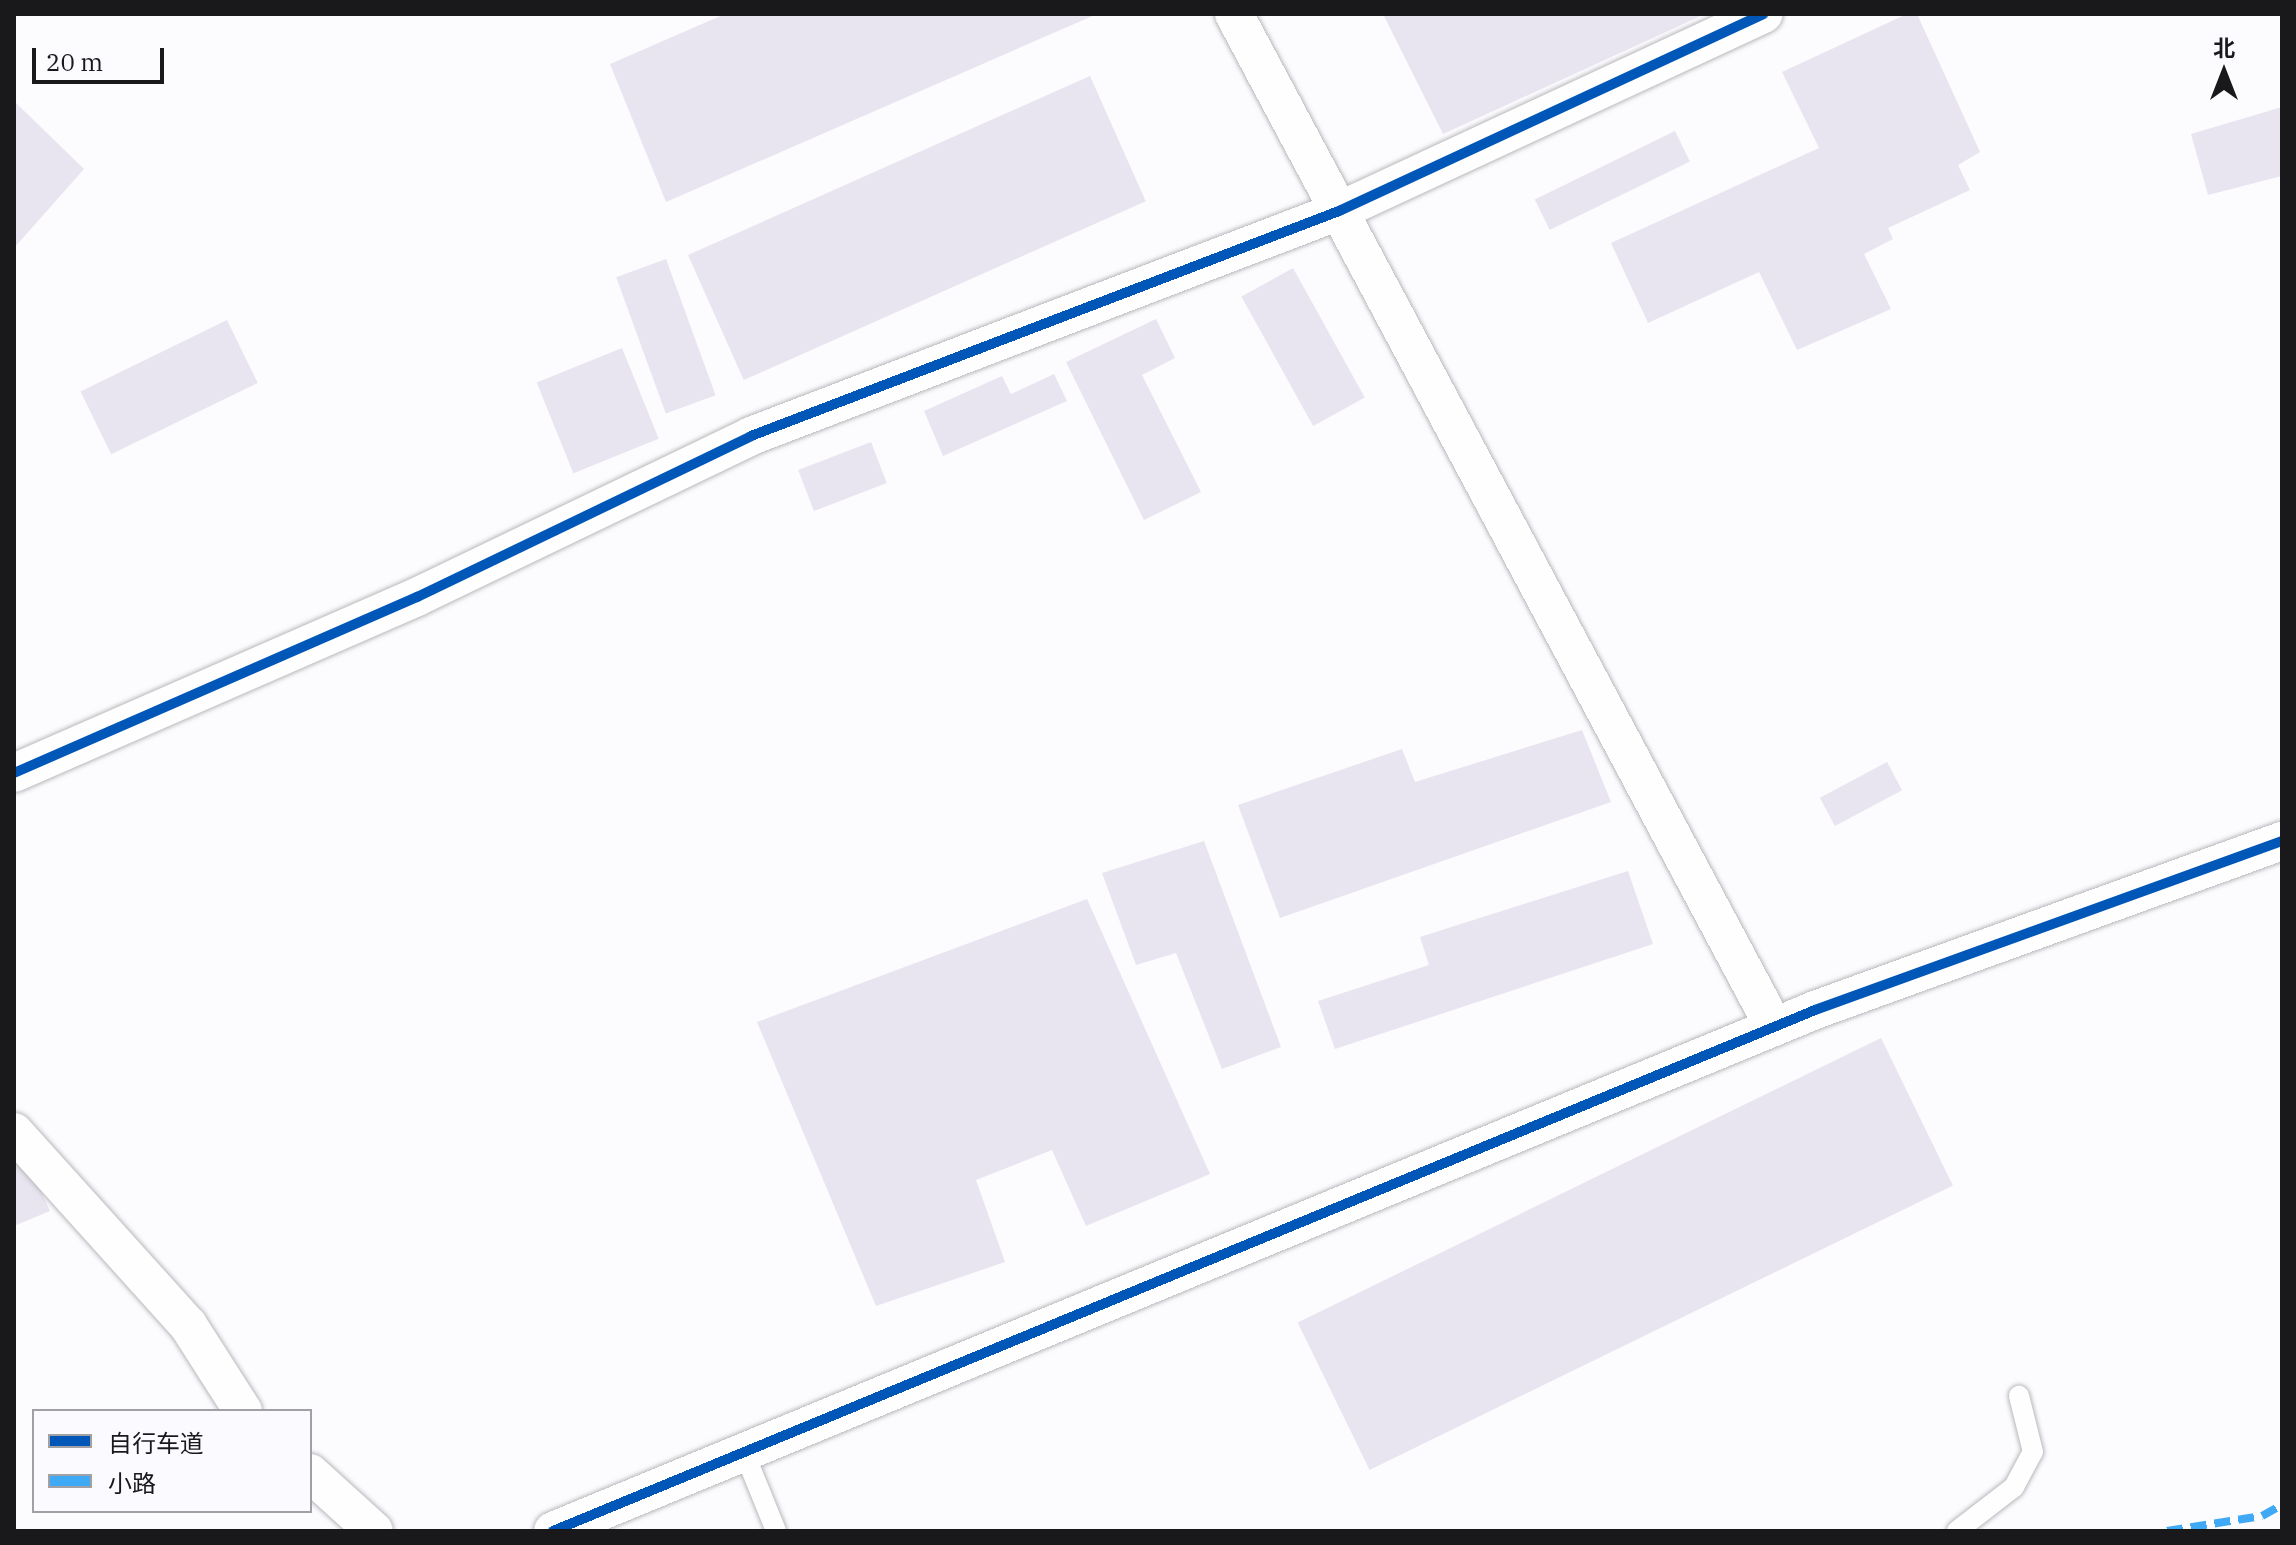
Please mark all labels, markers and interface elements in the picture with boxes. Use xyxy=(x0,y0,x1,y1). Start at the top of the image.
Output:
scale bar xyxy=(36,32,168,82)
north arrow xyxy=(2184,32,2264,112)
text: 北 xyxy=(2213,33,2235,62)
text: 20 m xyxy=(46,46,103,78)
legend xyxy=(32,1409,312,1513)
text: 自行车道 xyxy=(108,1427,204,1459)
text: 小路 xyxy=(108,1467,156,1499)

